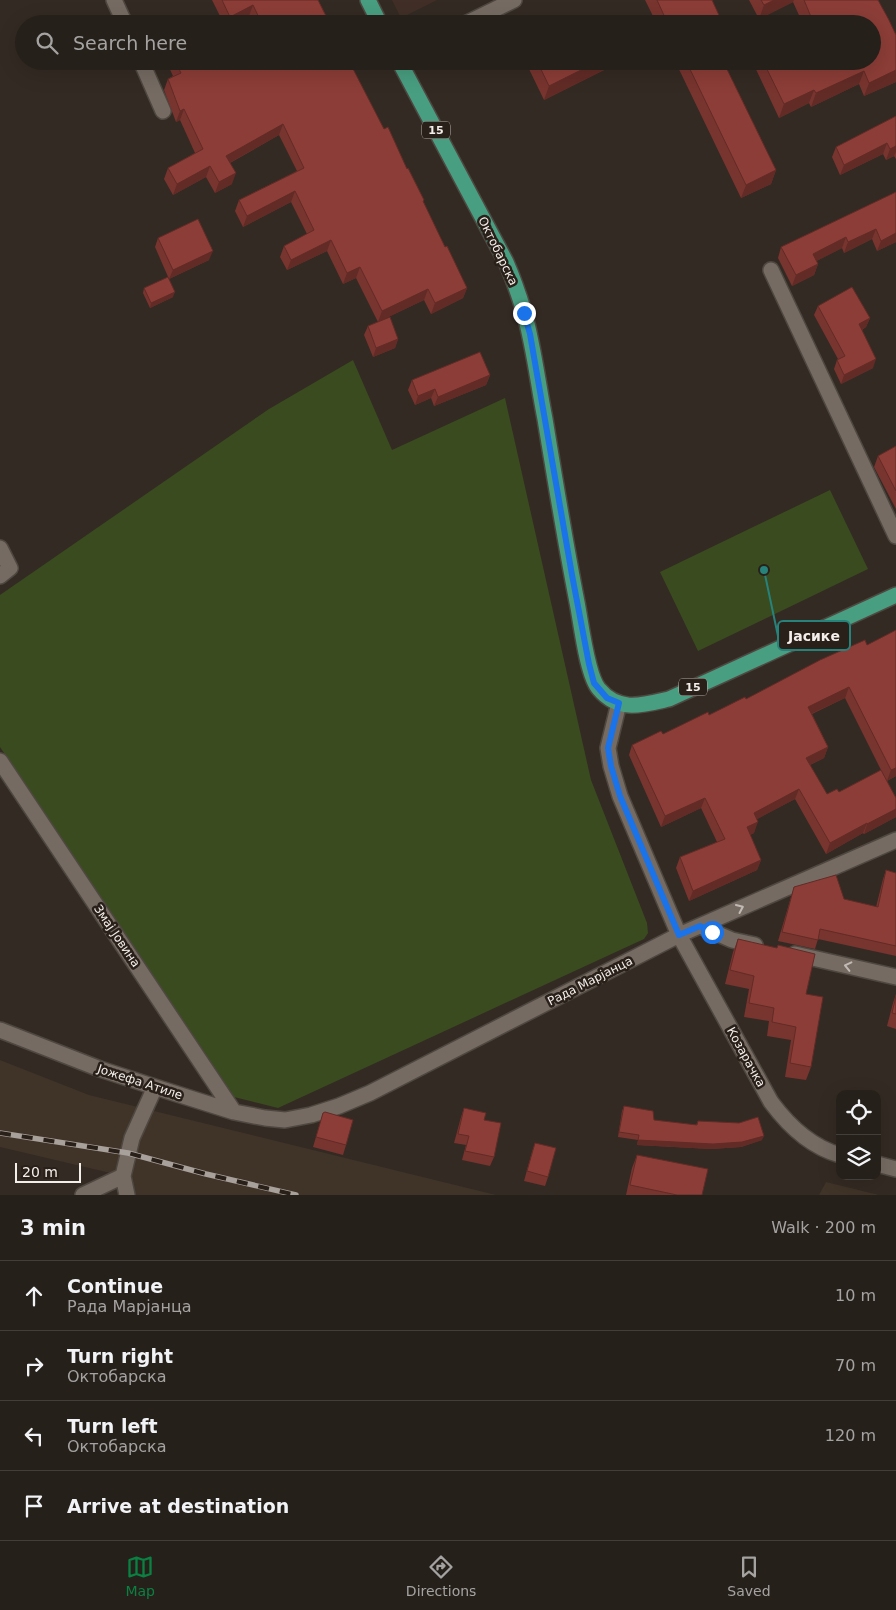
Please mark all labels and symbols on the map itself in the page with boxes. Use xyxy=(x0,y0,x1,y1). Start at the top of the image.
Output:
road number: 15 xyxy=(422,122,450,138)
street label: Октобарска xyxy=(475,214,521,288)
route end xyxy=(513,302,536,325)
callout: Јасике xyxy=(778,621,850,650)
text: Јасике xyxy=(787,628,840,644)
road number: 15 xyxy=(679,679,707,696)
street label: Змај Јовина xyxy=(91,902,143,970)
one-way arrow xyxy=(735,904,744,915)
route start xyxy=(701,921,724,944)
street label: Рада Марјанца xyxy=(545,954,635,1008)
one-way arrow xyxy=(844,961,853,972)
street label: Козарачка xyxy=(724,1025,768,1089)
street label: Јожефа Атиле xyxy=(95,1061,184,1102)
scale bar xyxy=(15,1160,81,1183)

